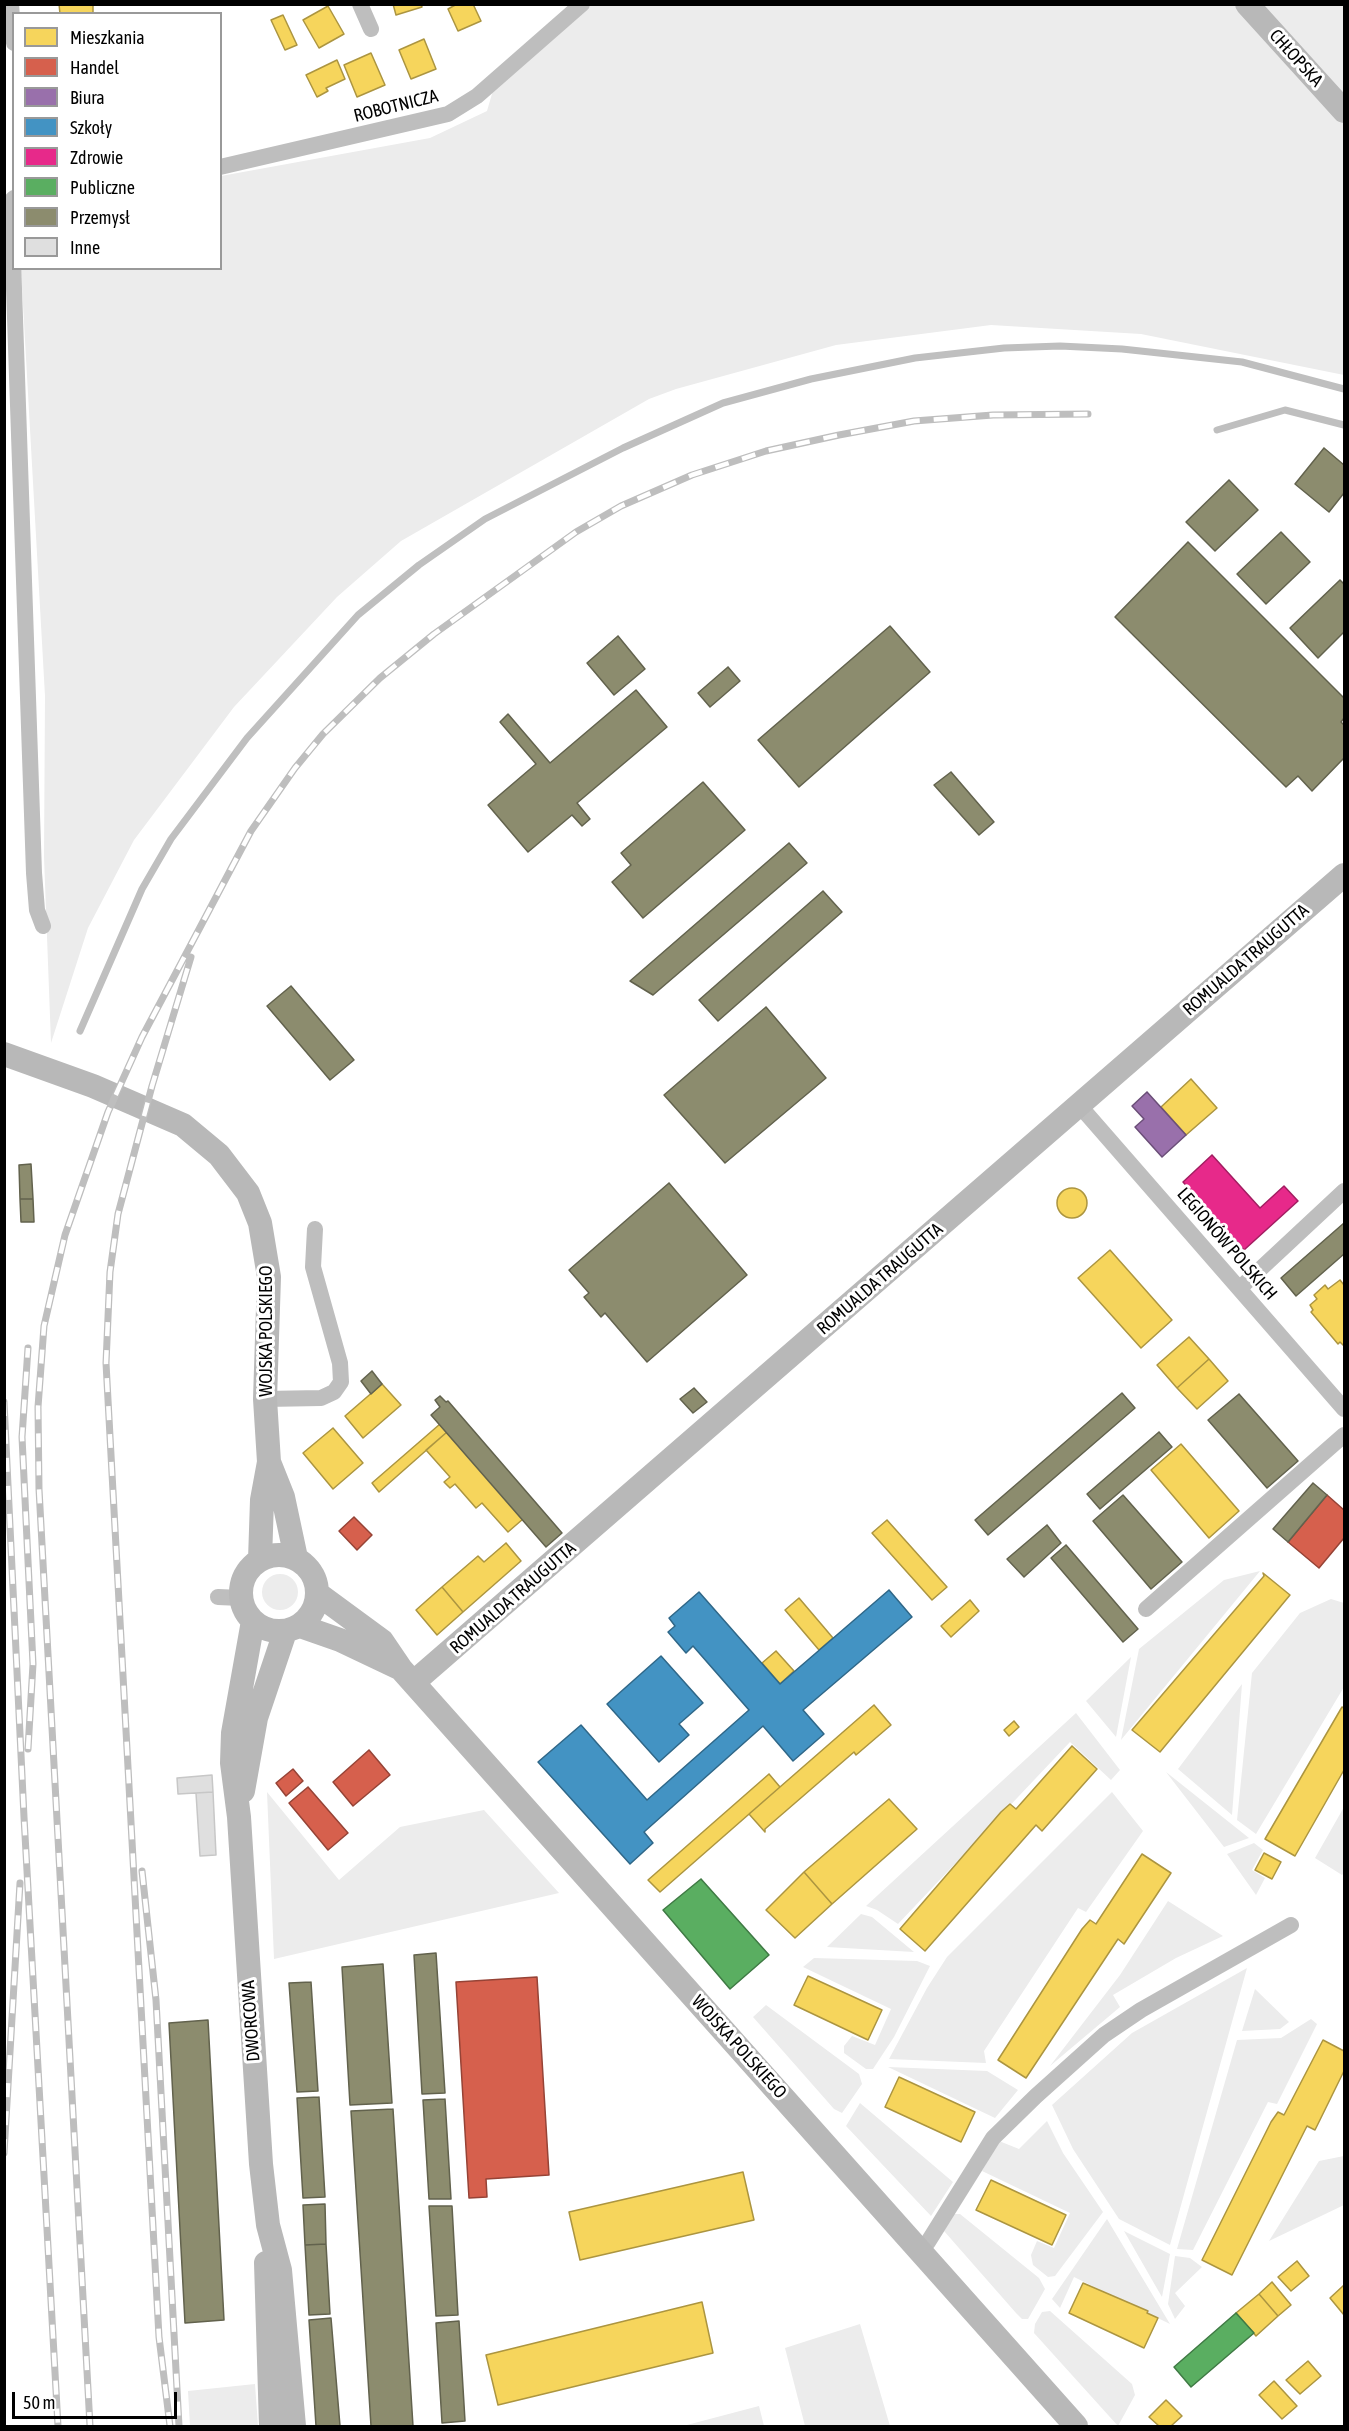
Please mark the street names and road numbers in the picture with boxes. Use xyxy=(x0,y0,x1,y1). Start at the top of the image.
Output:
street label: CHŁOPSKA xyxy=(1265,25,1327,91)
street label: ROBOTNICZA xyxy=(352,85,440,127)
street label: ROMUALDA TRAUGUTTA xyxy=(1179,900,1313,1020)
street label: LEGIONÓW POLSKICH xyxy=(1172,1183,1282,1305)
street label: ROMUALDA TRAUGUTTA xyxy=(813,1219,947,1339)
street label: WOJSKA POLSKIEGO xyxy=(255,1265,277,1397)
street label: ROMUALDA TRAUGUTTA xyxy=(446,1538,580,1658)
street label: DWORCOWA xyxy=(237,1980,265,2062)
street label: WOJSKA POLSKIEGO xyxy=(687,1991,791,2103)

